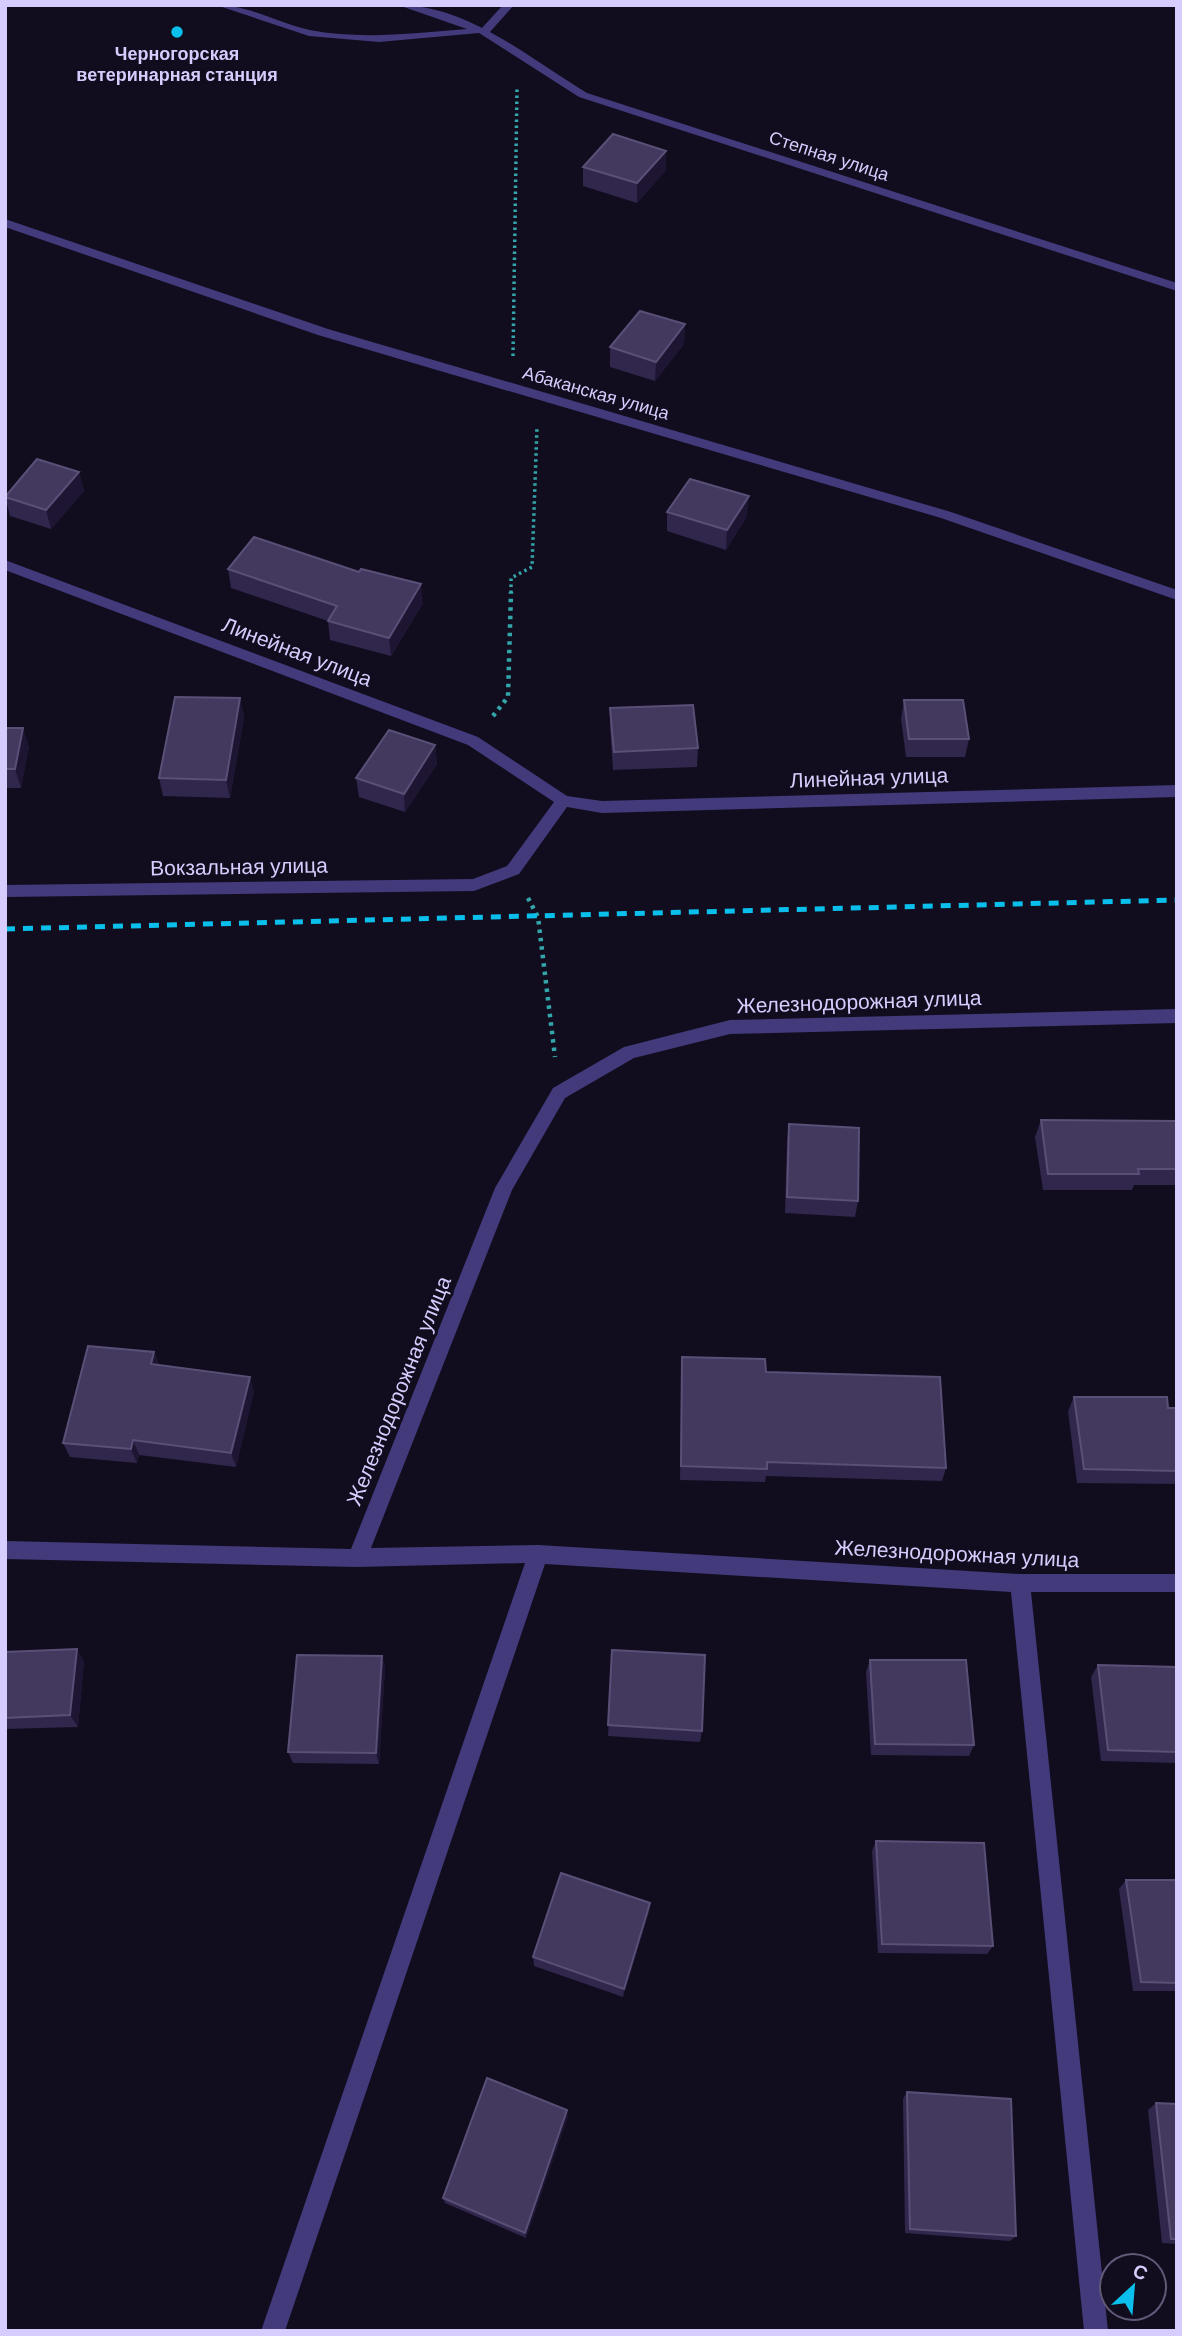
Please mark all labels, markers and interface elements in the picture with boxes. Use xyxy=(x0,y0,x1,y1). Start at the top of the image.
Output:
marker: Черногорская ветеринарная станция xyxy=(169,24,185,40)
place label: Черногорская ветеринарная станция xyxy=(76,42,278,87)
street label: Степная улица xyxy=(766,125,893,187)
street label: Абаканская улица xyxy=(520,361,673,426)
street label: Линейная улица xyxy=(218,611,376,694)
street label: Линейная улица xyxy=(789,761,949,795)
street label: Вокзальная улица xyxy=(150,851,328,883)
street label: Железнодорожная улица xyxy=(736,984,982,1020)
street label: Железнодорожная улица xyxy=(340,1272,458,1510)
street label: Железнодорожная улица xyxy=(834,1534,1080,1574)
north arrow xyxy=(1098,2252,1168,2322)
text: С xyxy=(1129,2258,1152,2287)

